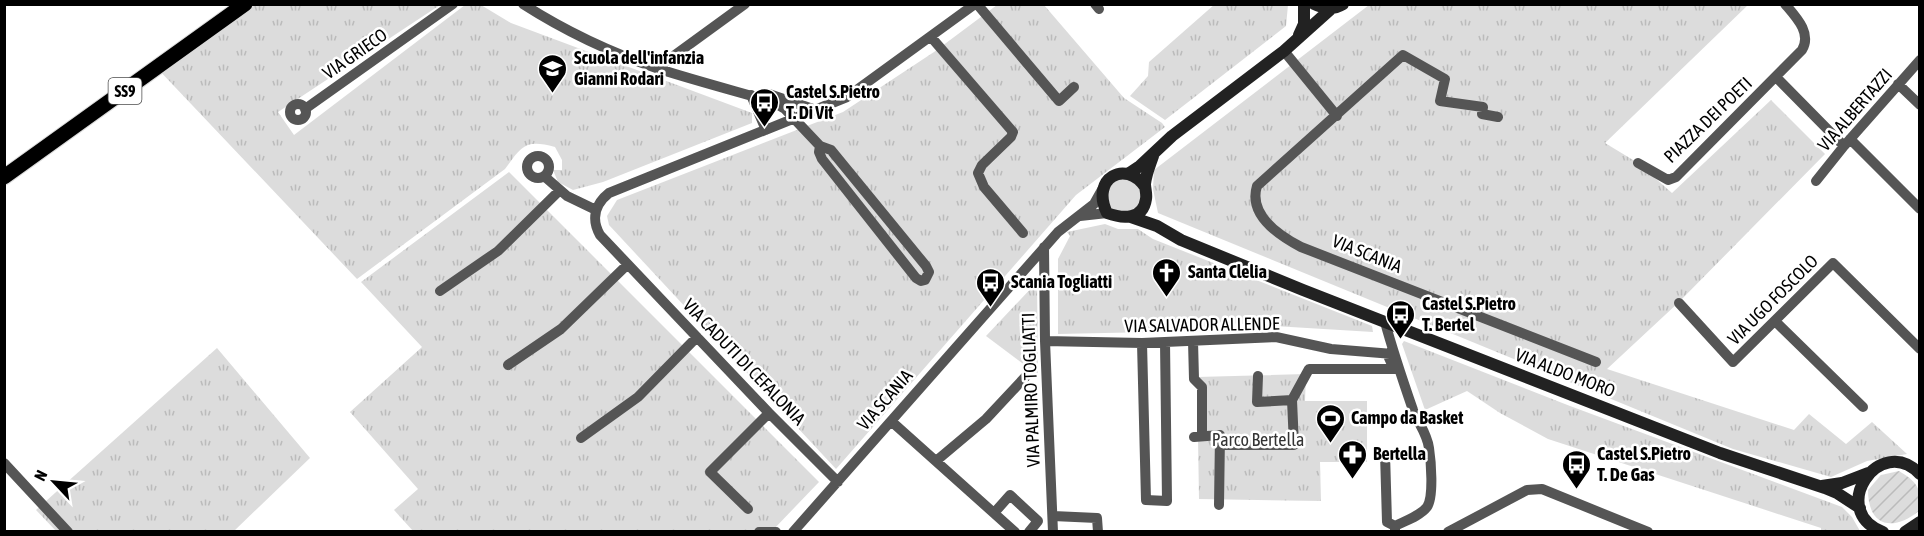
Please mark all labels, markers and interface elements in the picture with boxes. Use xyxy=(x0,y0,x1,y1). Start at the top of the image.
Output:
street label: VIA GRIECO xyxy=(318,24,391,83)
place label: Scuola dell'infanzia Gianni Rodari xyxy=(574,47,704,89)
school or university icon: Scuola dell'infanzia Gianni Rodari xyxy=(537,52,569,94)
street label: VIA ALBERTAZZI xyxy=(1813,64,1896,155)
street label: PIAZZA DEI POETI xyxy=(1659,72,1756,167)
road number: SS9 xyxy=(108,78,142,104)
place label: Castel S.Pietro T. Di Vit xyxy=(786,81,880,123)
bus stop icon: Castel S.Pietro T. Di Vit xyxy=(749,86,781,128)
street label: VIA SCANIA xyxy=(1329,230,1405,277)
street label: VIA UGO FOSCOLO xyxy=(1723,250,1822,349)
church icon: Santa Clelia xyxy=(1151,256,1183,298)
place label: Santa Clelia xyxy=(1188,261,1267,282)
bus stop icon: Scania Togliatti xyxy=(974,266,1006,308)
place label: Scania Togliatti xyxy=(1011,271,1112,292)
place label: Castel S.Pietro T. Bertel xyxy=(1422,293,1516,335)
street label: VIA CADUTI DI CEFALONIA xyxy=(679,294,810,429)
bus stop icon: Castel S.Pietro T. Bertel xyxy=(1385,298,1417,340)
street label: VIA PALMIRO TOGLIATTI xyxy=(1017,312,1044,468)
street label: VIA SALVADOR ALLENDE xyxy=(1124,313,1280,336)
street label: VIA ALDO MORO xyxy=(1512,344,1618,401)
street label: VIA SCANIA xyxy=(853,365,917,434)
sports icon: Campo da Basket xyxy=(1314,402,1346,444)
place label: Campo da Basket xyxy=(1351,407,1464,428)
park label: Parco Bertella xyxy=(1212,429,1304,450)
pharmacy icon: Bertella xyxy=(1336,438,1368,480)
place label: Bertella xyxy=(1373,443,1426,464)
place label: Castel S.Pietro T. De Gas xyxy=(1597,443,1691,485)
bus stop icon: Castel S.Pietro T. De Gas xyxy=(1560,448,1592,490)
north arrow xyxy=(24,452,84,512)
text: N xyxy=(30,467,51,484)

